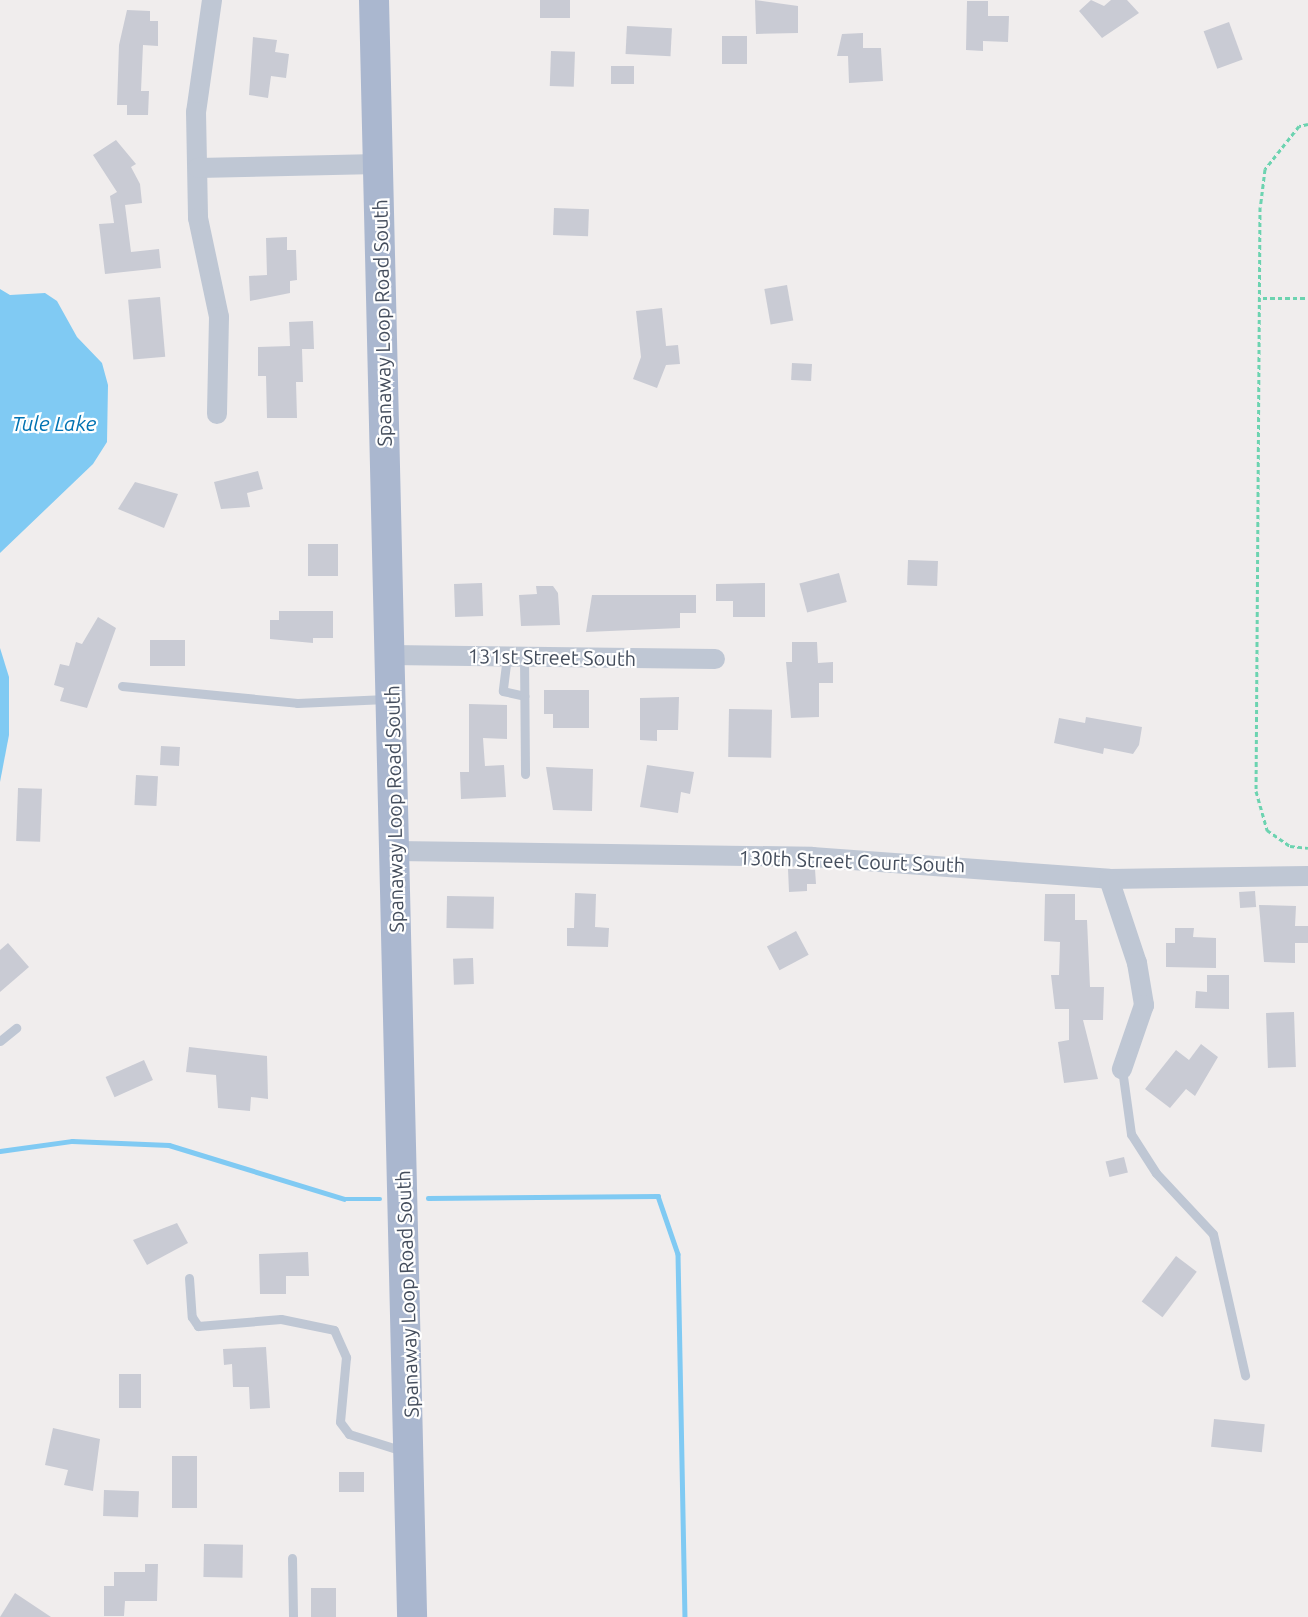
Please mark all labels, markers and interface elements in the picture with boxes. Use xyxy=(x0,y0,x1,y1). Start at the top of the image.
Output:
street label: Spanaway Loop Road South xyxy=(368,199,396,447)
water label: Tule Lake xyxy=(12,410,96,436)
street label: 131st Street South xyxy=(468,644,636,670)
street label: Spanaway Loop Road South xyxy=(380,685,408,933)
street label: 130th Street Court South xyxy=(738,845,966,877)
street label: Spanaway Loop Road South xyxy=(391,1170,423,1418)

